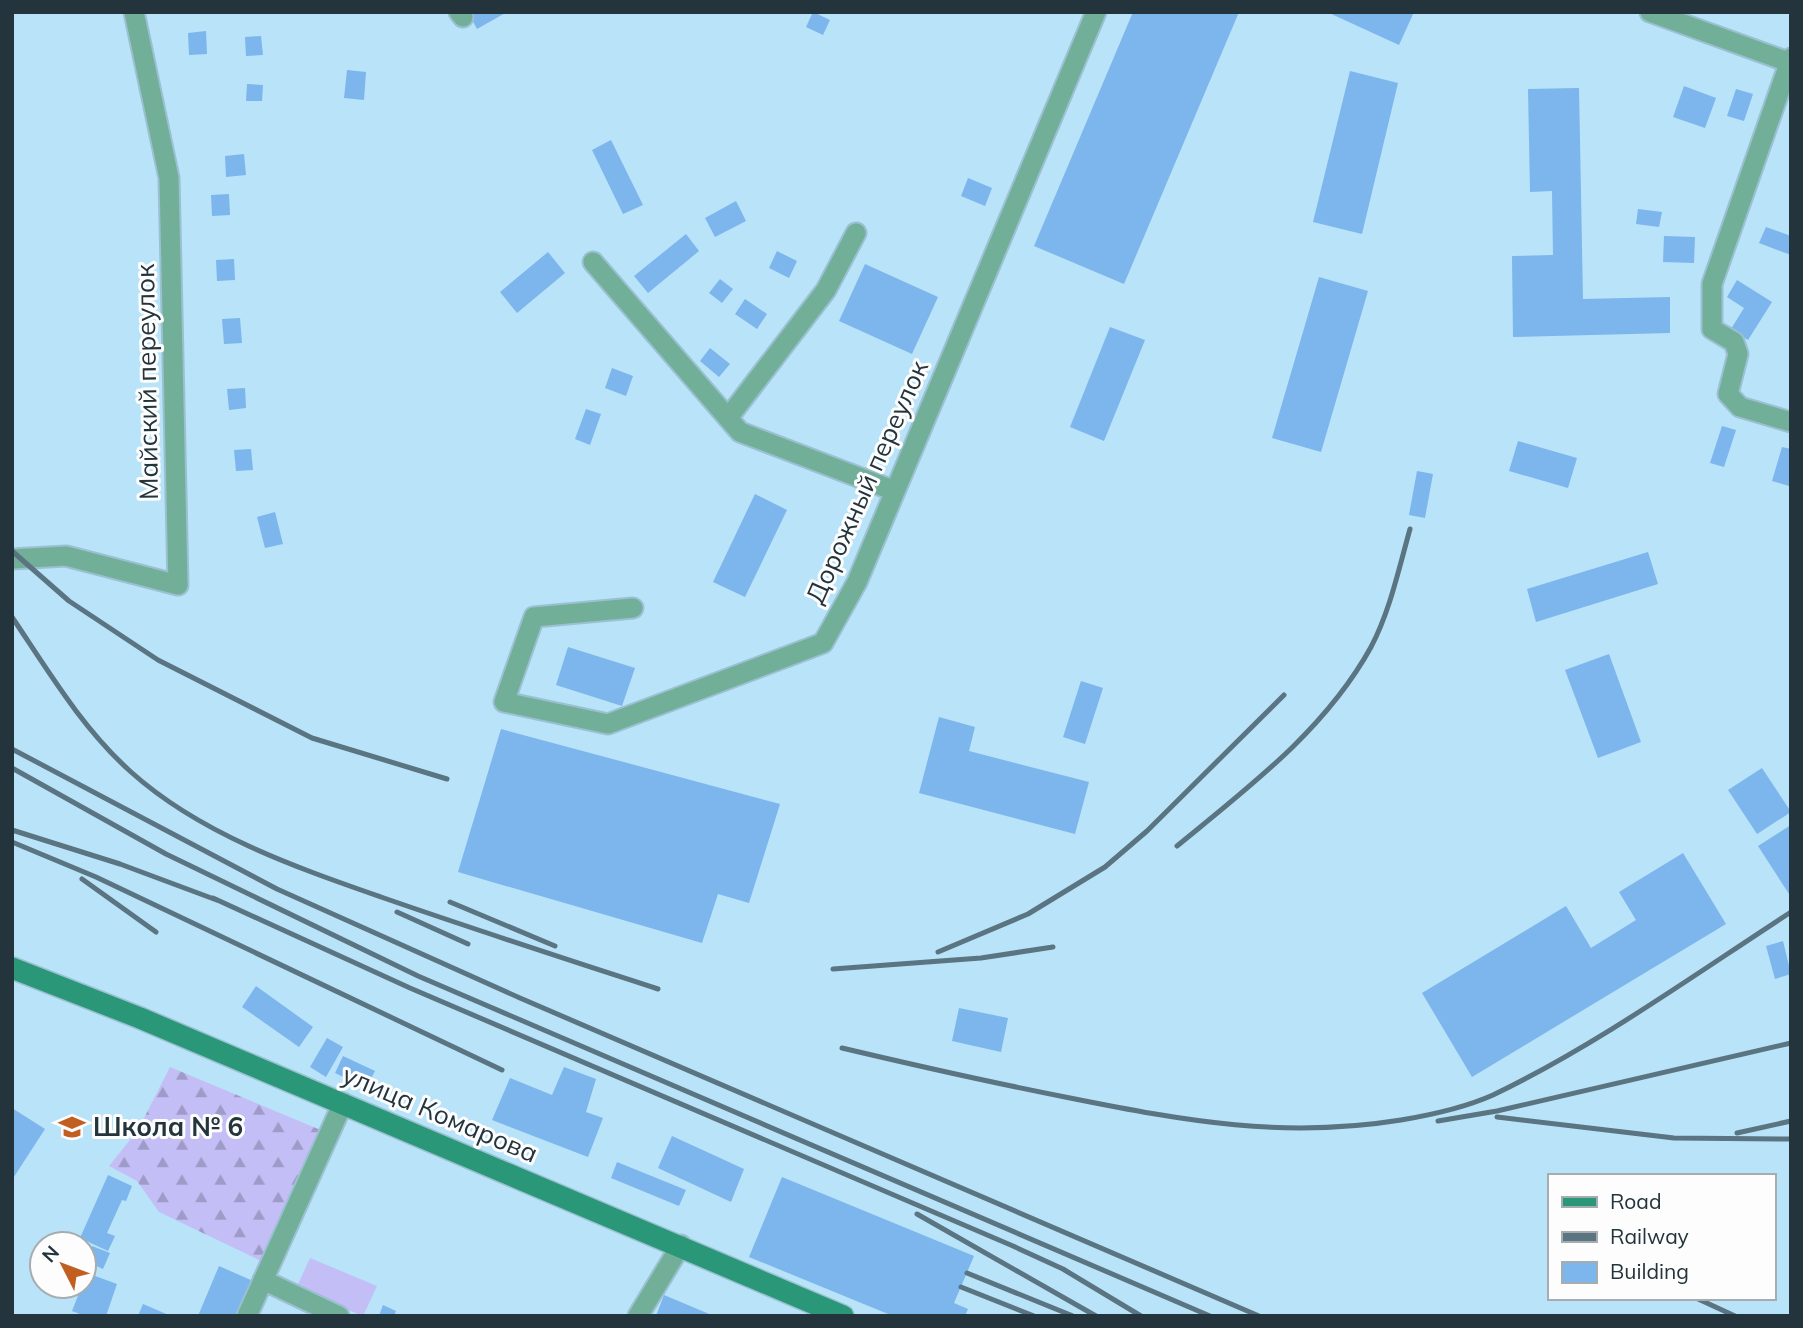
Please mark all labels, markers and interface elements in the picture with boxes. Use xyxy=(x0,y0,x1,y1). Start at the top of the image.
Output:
street label: Майский переулок xyxy=(128,264,165,500)
street label: Дорожный переулок xyxy=(798,355,935,609)
street label: улица Комарова xyxy=(337,1057,543,1170)
place label: Школа № 6 xyxy=(93,1110,243,1143)
school or university icon: Школа № 6 xyxy=(57,1112,87,1142)
legend xyxy=(1548,1174,1775,1300)
text: Road xyxy=(1610,1188,1661,1214)
text: Railway xyxy=(1610,1223,1689,1249)
north arrow xyxy=(28,1230,98,1300)
text: N xyxy=(37,1240,64,1267)
text: Building xyxy=(1610,1258,1689,1284)

